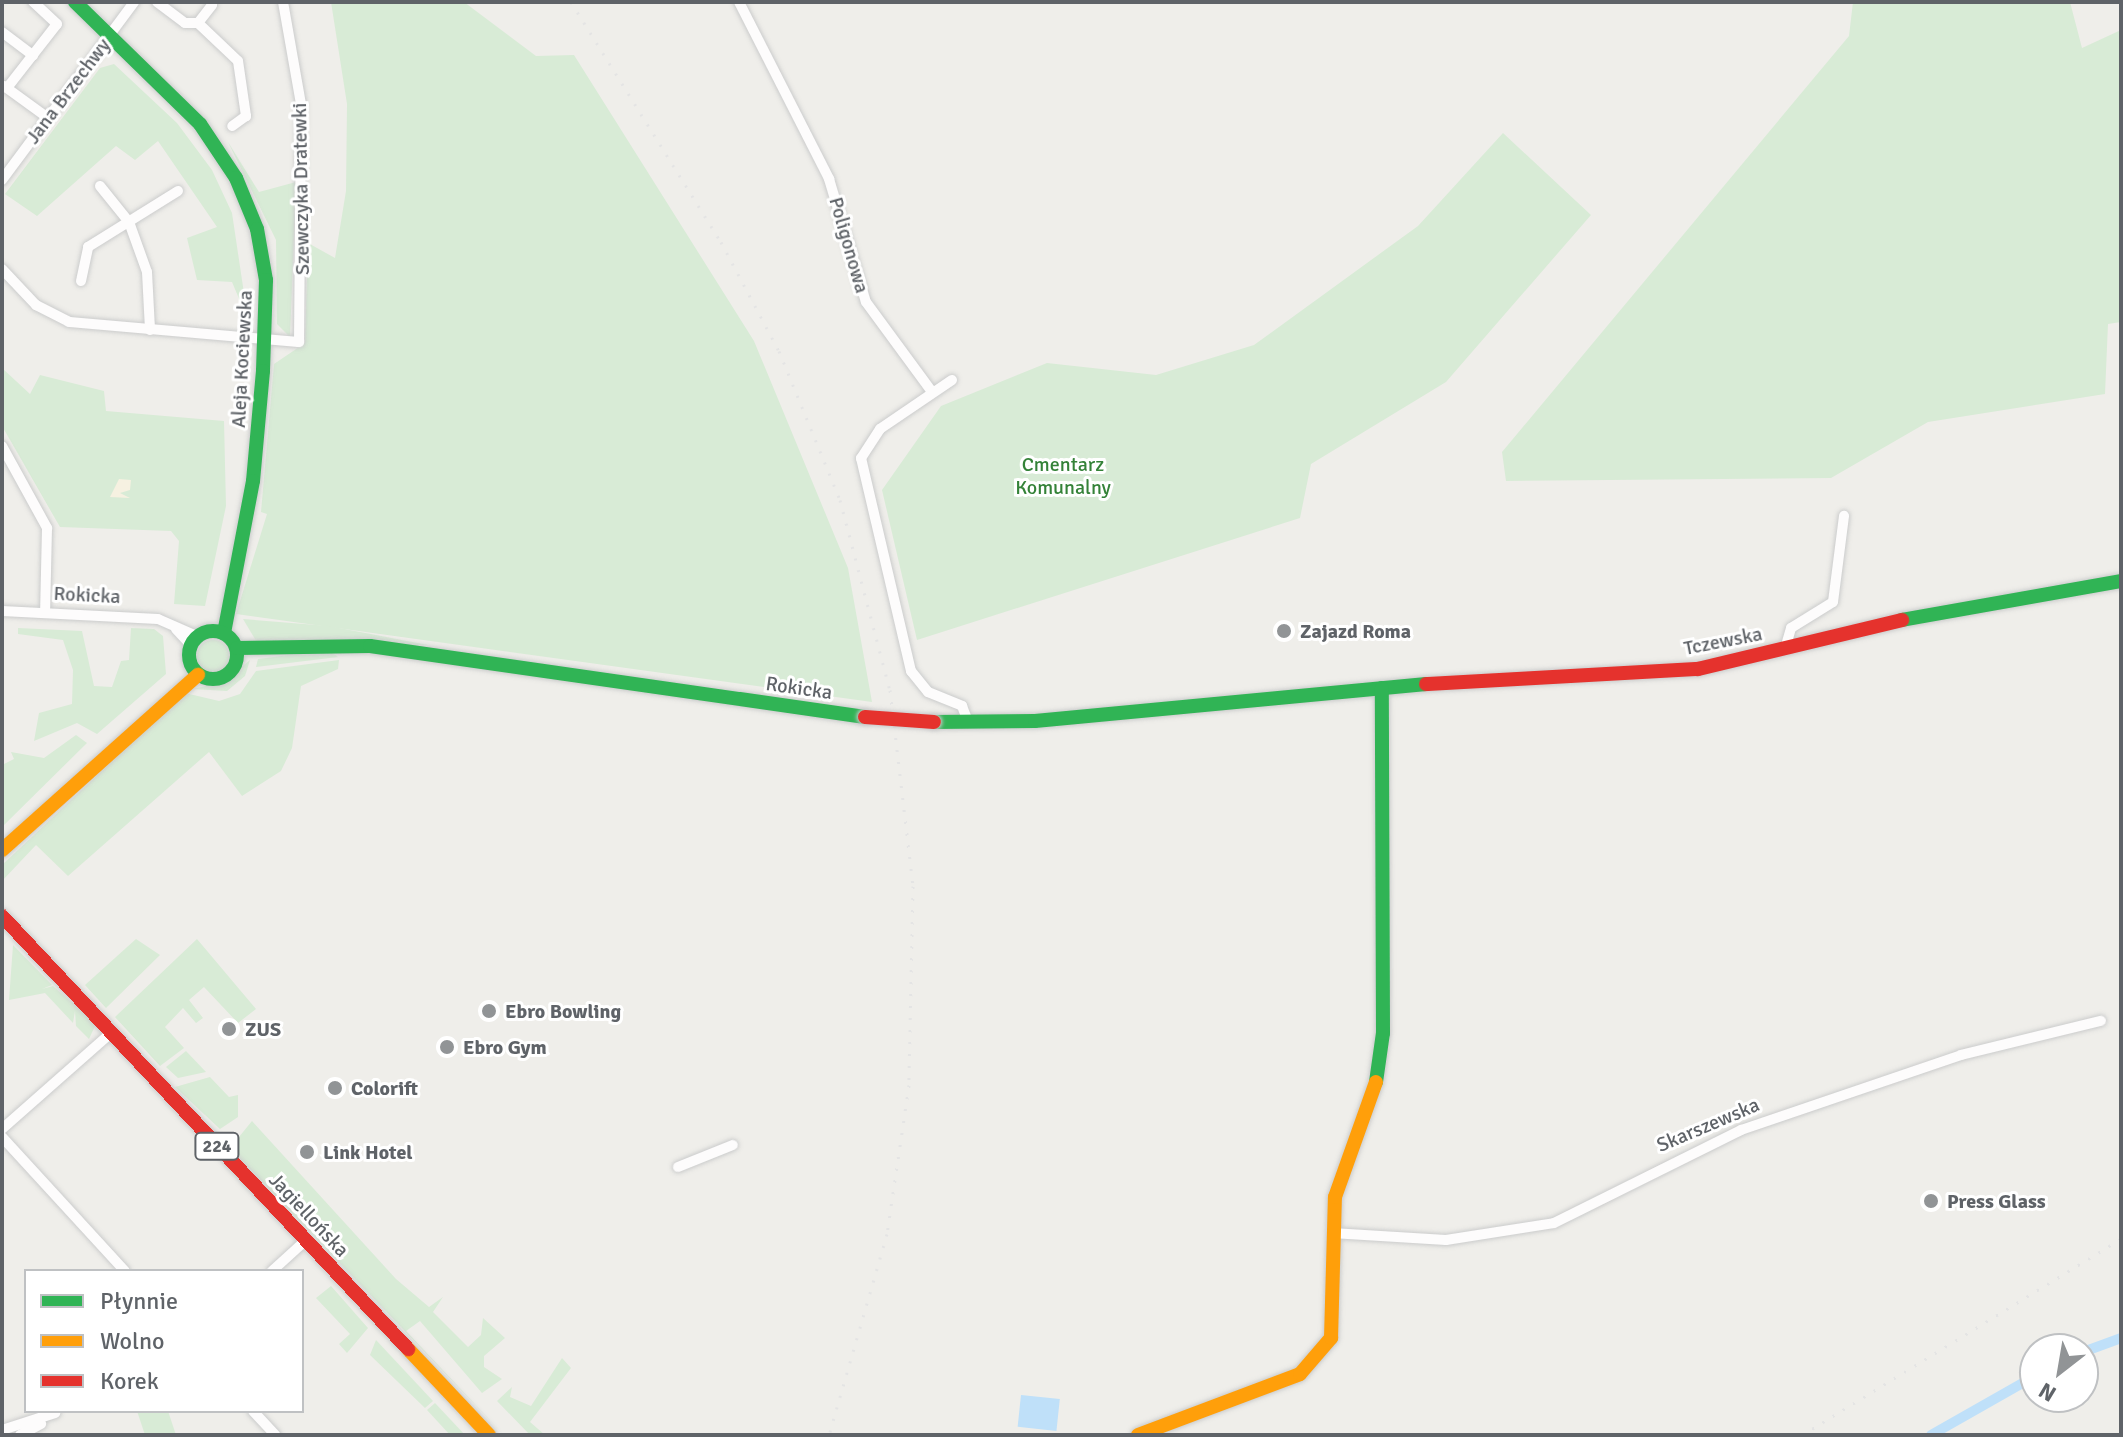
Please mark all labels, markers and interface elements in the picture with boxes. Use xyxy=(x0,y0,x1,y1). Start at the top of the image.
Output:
street label: Jana Brzechwy xyxy=(21,34,115,148)
street label: Szewczyka Dratewki xyxy=(287,103,315,275)
street label: Poligonowa xyxy=(824,194,874,296)
street label: Aleja Kociewska xyxy=(226,289,258,429)
park label: Cmentarz Komunalny xyxy=(1015,453,1111,500)
street label: Rokicka xyxy=(53,581,121,609)
place label: Zajazd Roma xyxy=(1300,619,1411,643)
marker: Zajazd Roma xyxy=(1275,622,1293,640)
street label: Tczewska xyxy=(1682,622,1764,660)
street label: Rokicka xyxy=(764,671,834,705)
place label: Ebro Bowling xyxy=(505,999,621,1023)
marker: Ebro Bowling xyxy=(480,1002,498,1020)
place label: ZUS xyxy=(245,1017,281,1041)
marker: ZUS xyxy=(220,1020,238,1038)
place label: Ebro Gym xyxy=(463,1035,547,1059)
marker: Ebro Gym xyxy=(438,1038,456,1056)
place label: Colorift xyxy=(351,1076,418,1100)
marker: Colorift xyxy=(326,1079,344,1097)
street label: Skarszewska xyxy=(1653,1093,1763,1157)
road number: 224 xyxy=(193,1132,241,1160)
place label: Link Hotel xyxy=(323,1140,413,1164)
marker: Link Hotel xyxy=(298,1143,316,1161)
street label: Jagiellońska xyxy=(264,1168,354,1262)
place label: Press Glass xyxy=(1947,1189,2046,1213)
marker: Press Glass xyxy=(1922,1192,1940,1210)
legend xyxy=(24,1269,304,1413)
text: Płynnie xyxy=(100,1286,178,1316)
text: Wolno xyxy=(100,1326,165,1356)
north arrow xyxy=(2019,1333,2099,1413)
text: Korek xyxy=(100,1366,159,1396)
text: N xyxy=(2034,1377,2061,1408)

